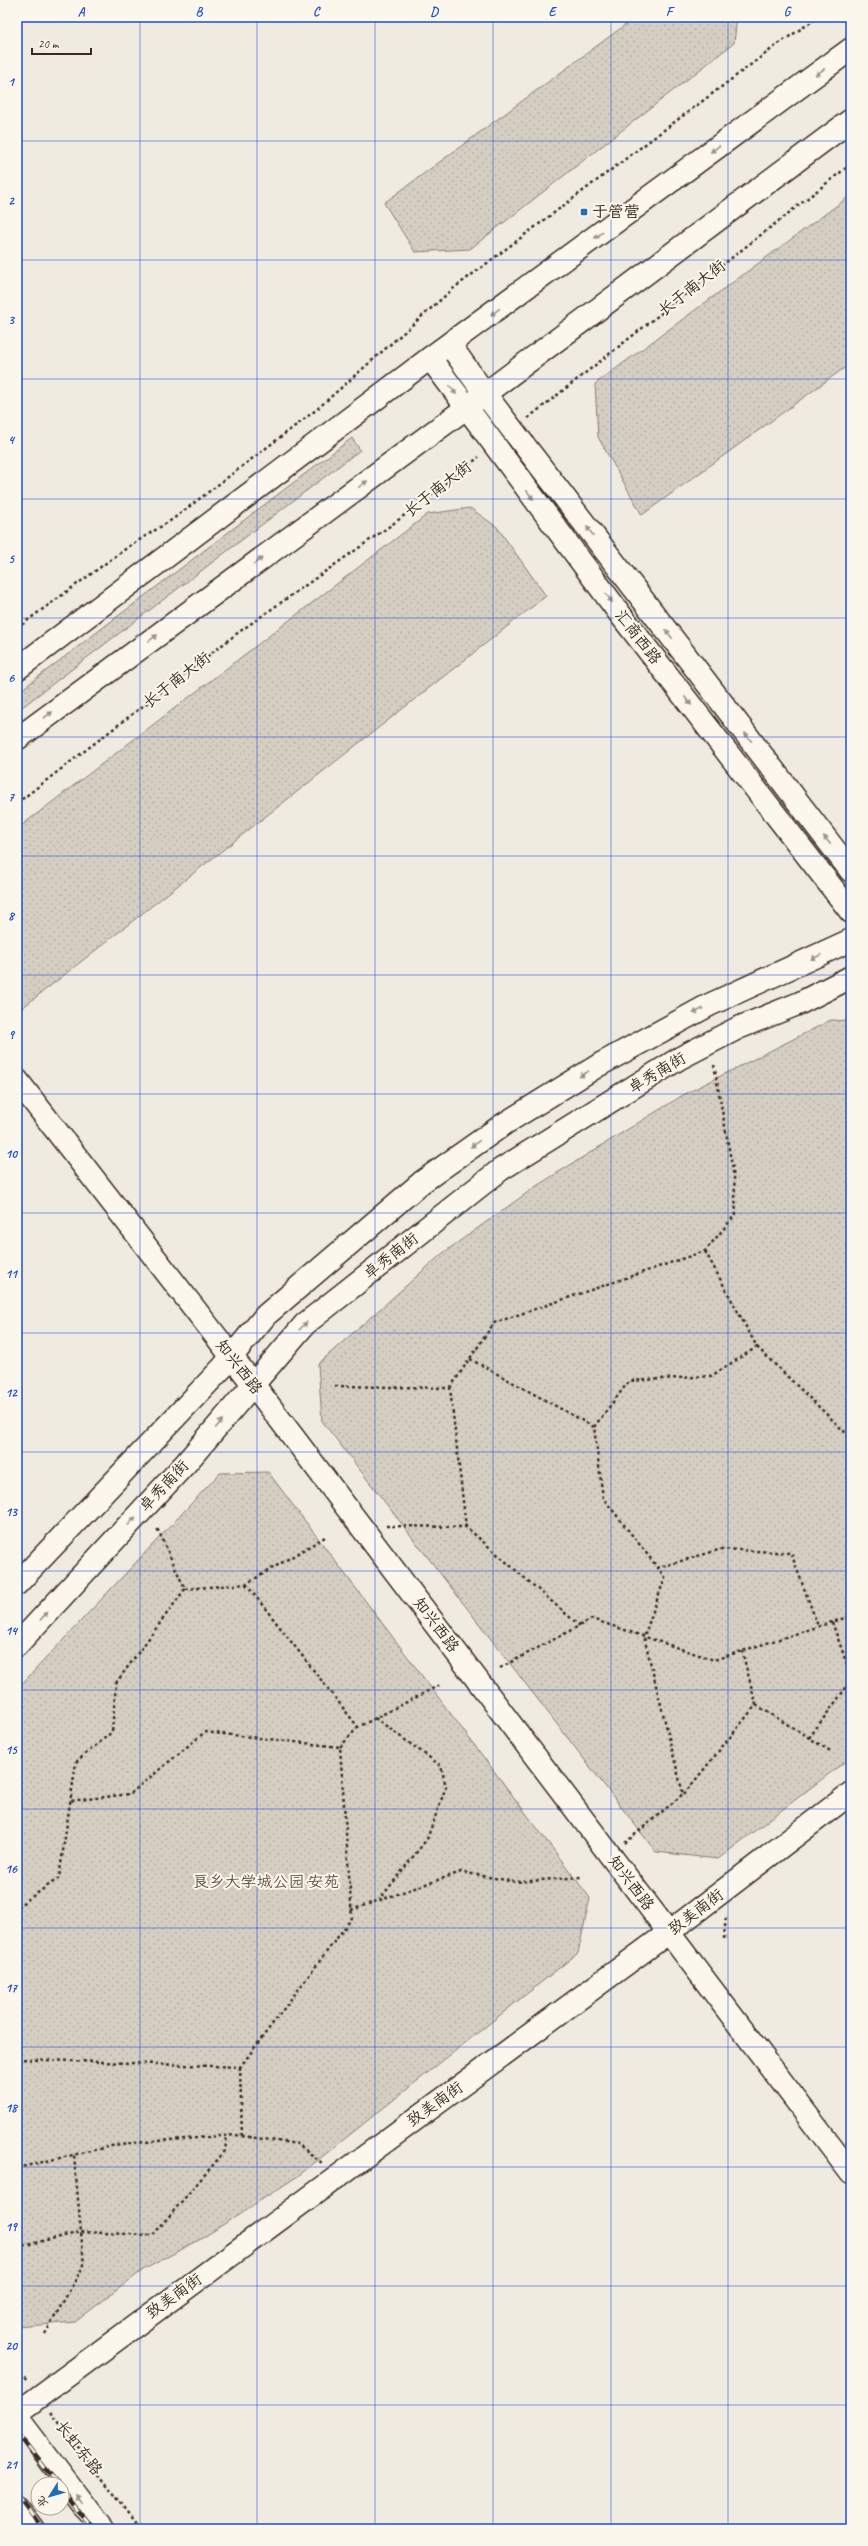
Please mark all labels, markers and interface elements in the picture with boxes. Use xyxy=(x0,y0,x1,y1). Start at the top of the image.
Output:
text: A xyxy=(78,4,86,20)
text: B xyxy=(196,4,204,20)
text: C xyxy=(313,4,321,20)
text: D xyxy=(430,4,439,20)
text: E xyxy=(549,4,558,20)
text: F xyxy=(666,4,675,20)
text: G xyxy=(784,4,792,20)
scale bar xyxy=(32,30,91,56)
text: 20 m xyxy=(38,36,60,52)
one-way arrow xyxy=(814,68,825,76)
text: 1 xyxy=(8,74,16,90)
one-way arrow xyxy=(710,145,721,153)
text: 2 xyxy=(8,193,15,209)
place label: 于管营 xyxy=(592,202,640,222)
marker: 于管营 xyxy=(579,207,589,217)
one-way arrow xyxy=(594,231,605,239)
street label: 长于南大街 xyxy=(654,255,730,321)
one-way arrow xyxy=(489,308,500,316)
text: 3 xyxy=(8,312,15,328)
one-way arrow xyxy=(449,385,457,395)
text: 4 xyxy=(8,432,16,448)
street label: 长于南大街 xyxy=(400,456,476,522)
one-way arrow xyxy=(357,480,368,489)
one-way arrow xyxy=(526,489,534,500)
one-way arrow xyxy=(585,525,594,536)
text: 5 xyxy=(8,551,15,567)
one-way arrow xyxy=(253,558,263,566)
one-way arrow xyxy=(604,593,613,604)
street label: 汇商西路 xyxy=(610,606,666,668)
one-way arrow xyxy=(664,628,673,639)
one-way arrow xyxy=(148,634,159,643)
street label: 长于南大街 xyxy=(139,647,215,713)
text: 6 xyxy=(8,670,15,686)
one-way arrow xyxy=(684,696,692,707)
one-way arrow xyxy=(43,711,54,720)
one-way arrow xyxy=(744,731,752,742)
text: 7 xyxy=(8,789,15,805)
one-way arrow xyxy=(823,834,831,845)
text: 8 xyxy=(8,908,16,924)
one-way arrow xyxy=(809,954,821,960)
one-way arrow xyxy=(692,1008,704,1015)
text: 9 xyxy=(8,1027,15,1043)
street label: 卓秀南街 xyxy=(624,1048,690,1098)
one-way arrow xyxy=(579,1070,589,1078)
one-way arrow xyxy=(469,1140,480,1149)
text: 10 xyxy=(5,1146,18,1162)
street label: 卓秀南街 xyxy=(360,1228,422,1284)
text: 11 xyxy=(5,1266,19,1282)
one-way arrow xyxy=(299,1321,308,1331)
street label: 知兴西路 xyxy=(211,1336,267,1398)
text: 12 xyxy=(5,1385,18,1401)
one-way arrow xyxy=(214,1419,223,1430)
street label: 卓秀南街 xyxy=(135,1456,193,1516)
text: 13 xyxy=(5,1504,18,1520)
one-way arrow xyxy=(127,1516,137,1526)
street label: 知兴西路 xyxy=(409,1593,463,1657)
one-way arrow xyxy=(39,1611,48,1621)
text: 14 xyxy=(5,1623,19,1639)
text: 15 xyxy=(5,1742,18,1758)
street label: 知兴西路 xyxy=(604,1851,658,1915)
text: 16 xyxy=(5,1861,18,1877)
park label: 良乡大学城公园·安苑 xyxy=(193,1872,340,1892)
street label: 致美南街 xyxy=(664,1885,728,1939)
text: 17 xyxy=(5,1980,18,1996)
street label: 致美南街 xyxy=(403,2077,467,2131)
text: 18 xyxy=(5,2100,19,2116)
text: 19 xyxy=(5,2219,18,2235)
street label: 致美南街 xyxy=(142,2269,206,2323)
text: 20 xyxy=(5,2338,18,2354)
street label: 长虹东路 xyxy=(51,2417,107,2479)
text: 21 xyxy=(5,2457,19,2473)
north arrow xyxy=(30,2476,70,2516)
text: 北 xyxy=(33,2493,51,2511)
one-way arrow xyxy=(75,2493,83,2503)

